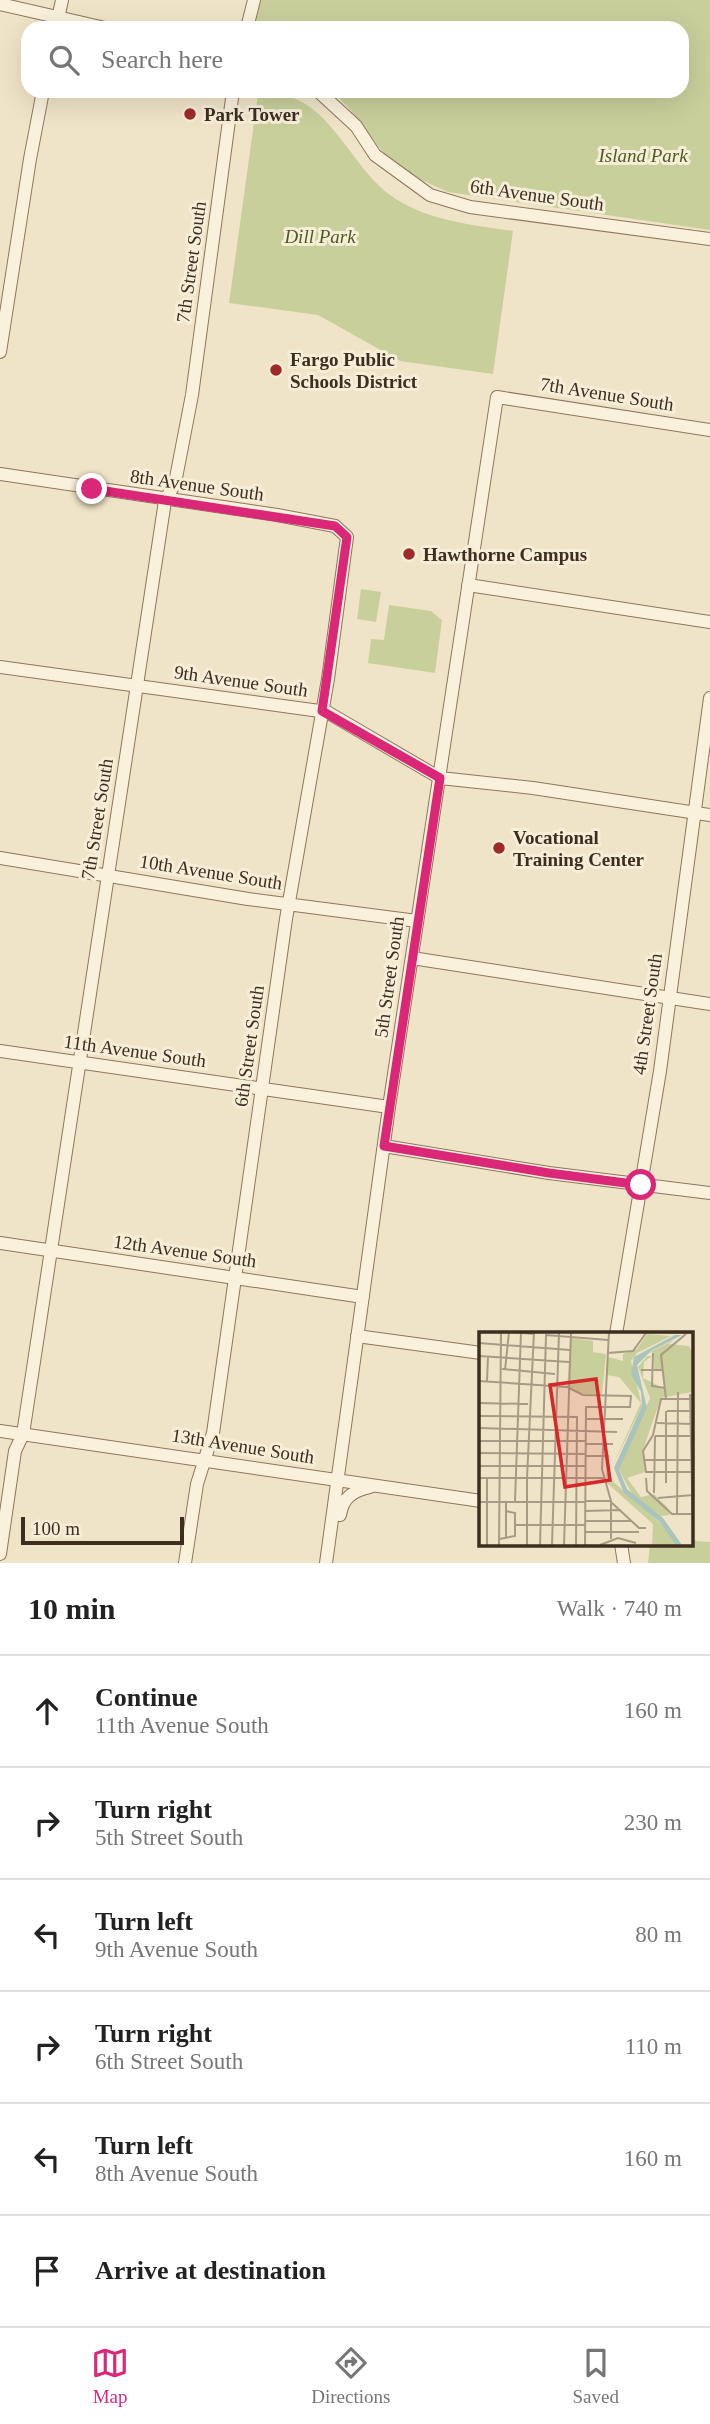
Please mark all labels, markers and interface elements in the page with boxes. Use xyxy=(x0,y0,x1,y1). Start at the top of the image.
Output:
search box xyxy=(21,21,689,98)
icon: search xyxy=(45,41,83,79)
text: Search here xyxy=(101,45,223,74)
place label: Park Tower xyxy=(204,104,300,125)
marker: Park Tower xyxy=(182,106,198,122)
park label: Island Park xyxy=(597,145,688,166)
street label: 6th Avenue South xyxy=(469,175,606,215)
street label: 7th Street South xyxy=(172,199,210,324)
park label: Dill Park xyxy=(283,226,356,247)
place label: Fargo Public Schools District xyxy=(290,349,418,392)
marker: Fargo Public Schools District xyxy=(268,362,284,378)
street label: 7th Avenue South xyxy=(539,373,676,415)
street label: 8th Avenue South xyxy=(129,465,266,505)
route end xyxy=(76,473,107,504)
place label: Hawthorne Campus xyxy=(423,544,587,565)
marker: Hawthorne Campus xyxy=(401,546,417,562)
street label: 9th Avenue South xyxy=(173,661,310,701)
street label: 7th Street South xyxy=(77,756,117,881)
place label: Vocational Training Center xyxy=(513,827,645,870)
marker: Vocational Training Center xyxy=(491,840,507,856)
street label: 10th Avenue South xyxy=(138,850,284,894)
street label: 5th Street South xyxy=(370,914,408,1039)
street label: 4th Street South xyxy=(628,951,666,1076)
street label: 6th Street South xyxy=(230,983,268,1108)
street label: 11th Avenue South xyxy=(62,1031,208,1071)
route start xyxy=(625,1169,656,1200)
street label: 12th Avenue South xyxy=(112,1231,258,1272)
inset map xyxy=(479,1332,692,1546)
street label: 13th Avenue South xyxy=(170,1424,316,1468)
scale bar xyxy=(21,1514,184,1546)
text: 100 m xyxy=(32,1518,80,1539)
text: 10 min xyxy=(28,1592,116,1625)
text: Walk · 740 m xyxy=(557,1596,682,1621)
text: Continue xyxy=(95,1683,198,1712)
icon: ahead xyxy=(28,1692,66,1730)
text: 160 m xyxy=(624,1698,682,1723)
text: 11th Avenue South xyxy=(95,1713,269,1738)
text: Turn right xyxy=(95,1795,212,1824)
icon: right xyxy=(28,1804,66,1842)
text: 230 m xyxy=(624,1810,682,1835)
text: 5th Street South xyxy=(95,1825,243,1850)
text: Turn left xyxy=(95,1907,193,1936)
icon: left xyxy=(28,1916,66,1954)
text: 80 m xyxy=(635,1922,682,1947)
text: 9th Avenue South xyxy=(95,1937,258,1962)
text: Turn right xyxy=(95,2019,212,2048)
icon: right xyxy=(28,2028,66,2066)
text: 110 m xyxy=(625,2034,682,2059)
text: 6th Street South xyxy=(95,2049,243,2074)
text: Turn left xyxy=(95,2131,193,2160)
icon: left xyxy=(28,2140,66,2178)
text: 160 m xyxy=(624,2146,682,2171)
text: 8th Avenue South xyxy=(95,2161,258,2186)
icon: arrive xyxy=(28,2252,66,2290)
text: Arrive at destination xyxy=(95,2256,326,2285)
tab: Map xyxy=(91,2344,129,2408)
tab: Directions xyxy=(311,2344,390,2408)
tab: Saved xyxy=(572,2344,619,2408)

